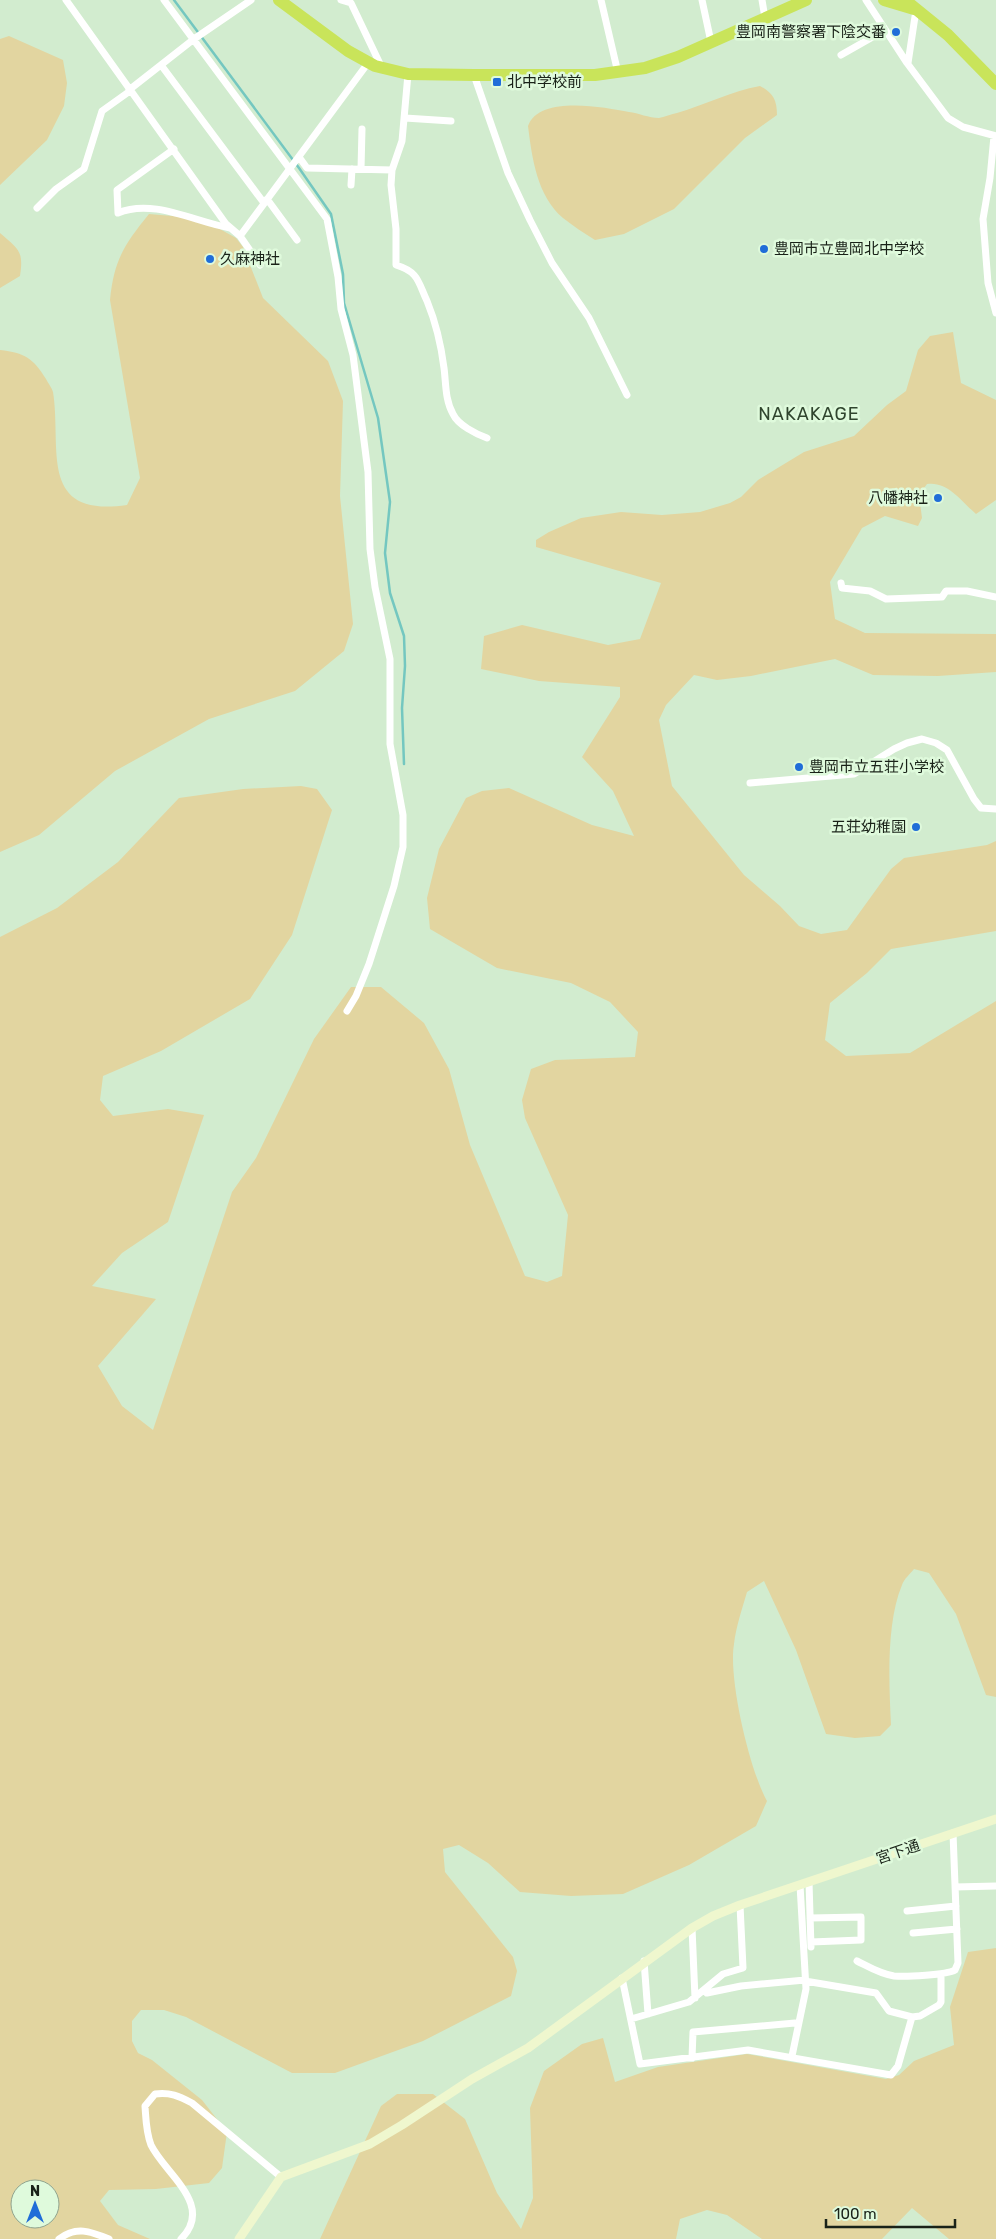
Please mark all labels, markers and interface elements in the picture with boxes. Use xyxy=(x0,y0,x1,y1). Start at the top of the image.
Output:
place label: 豊岡南警察署下陰交番 xyxy=(736,23,886,41)
marker: 豊岡南警察署下陰交番 xyxy=(890,26,902,38)
place label: 北中学校前 xyxy=(507,73,582,91)
marker: 北中学校前 xyxy=(491,76,503,88)
place label: 豊岡市立豊岡北中学校 xyxy=(774,240,924,258)
marker: 豊岡市立豊岡北中学校 xyxy=(758,243,770,255)
place label: 久麻神社 xyxy=(220,250,280,268)
marker: 久麻神社 xyxy=(204,253,216,265)
district label: NAKAKAGE xyxy=(758,403,860,425)
place label: 八幡神社 xyxy=(868,489,928,507)
marker: 八幡神社 xyxy=(932,492,944,504)
place label: 豊岡市立五荘小学校 xyxy=(809,758,944,776)
marker: 豊岡市立五荘小学校 xyxy=(793,761,805,773)
place label: 五荘幼稚園 xyxy=(831,818,906,836)
marker: 五荘幼稚園 xyxy=(910,821,922,833)
street label: 宮下通 xyxy=(874,1836,922,1868)
north arrow xyxy=(10,2179,60,2229)
text: N xyxy=(30,2183,40,2200)
scale bar xyxy=(826,2196,955,2228)
text: 100 m xyxy=(834,2205,876,2223)

